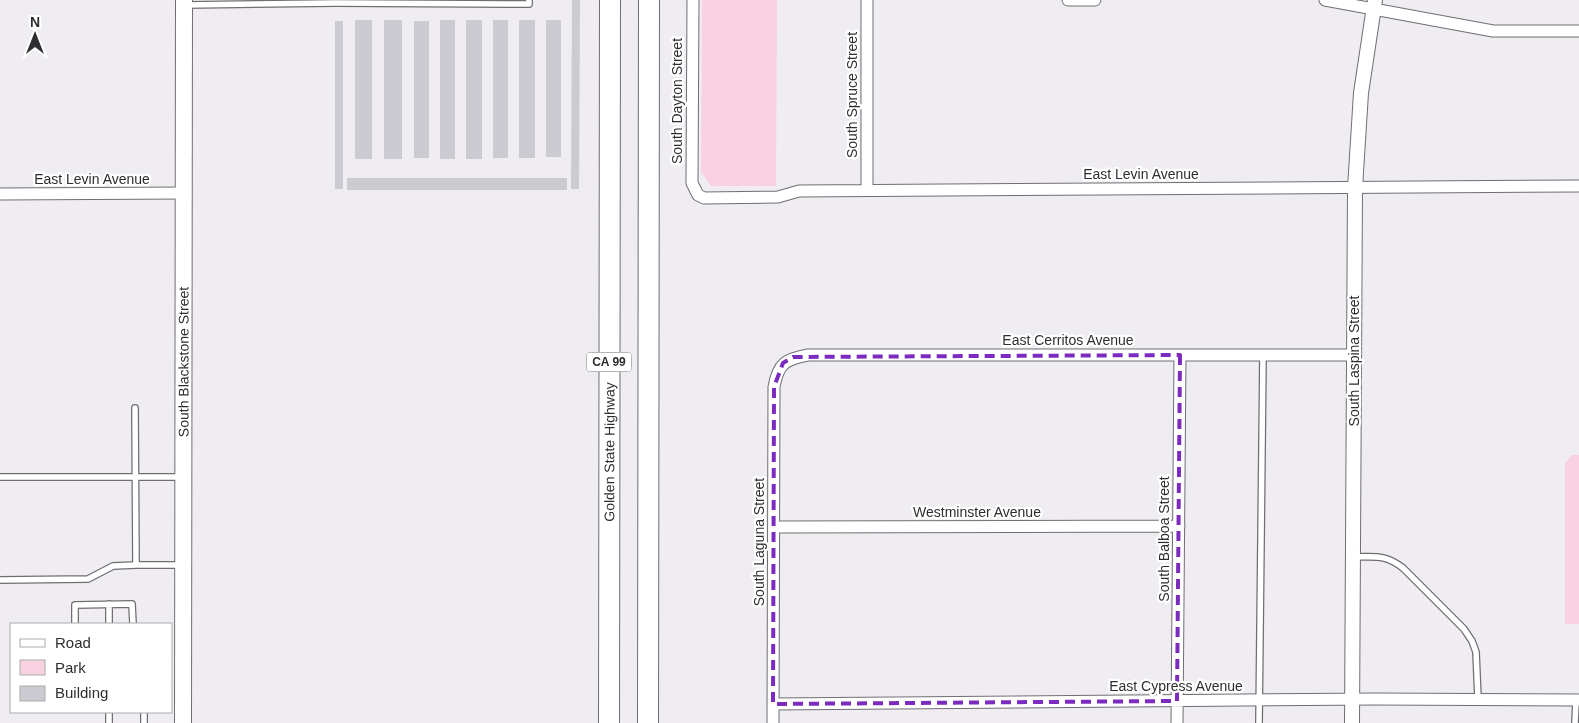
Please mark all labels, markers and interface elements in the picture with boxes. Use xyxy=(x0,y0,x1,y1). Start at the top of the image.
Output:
north arrow xyxy=(10,10,60,60)
text: N xyxy=(30,14,40,30)
street label: South Spruce Street xyxy=(844,32,860,158)
street label: South Dayton Street xyxy=(669,38,685,164)
street label: East Levin Avenue xyxy=(1083,166,1199,182)
street label: East Levin Avenue xyxy=(34,171,150,187)
street label: South Blackstone Street xyxy=(175,287,192,437)
street label: South Laspina Street xyxy=(1346,296,1362,426)
street label: East Cerritos Avenue xyxy=(1002,332,1134,348)
road number: CA 99 xyxy=(586,352,632,372)
street label: Golden State Highway xyxy=(601,382,617,522)
street label: South Balboa Street xyxy=(1156,476,1172,602)
street label: South Laguna Street xyxy=(751,478,767,606)
street label: Westminster Avenue xyxy=(913,504,1041,520)
legend xyxy=(10,623,172,713)
text: Road xyxy=(55,634,91,651)
text: Park xyxy=(55,659,86,676)
street label: East Cypress Avenue xyxy=(1109,678,1243,694)
text: Building xyxy=(55,684,108,701)

